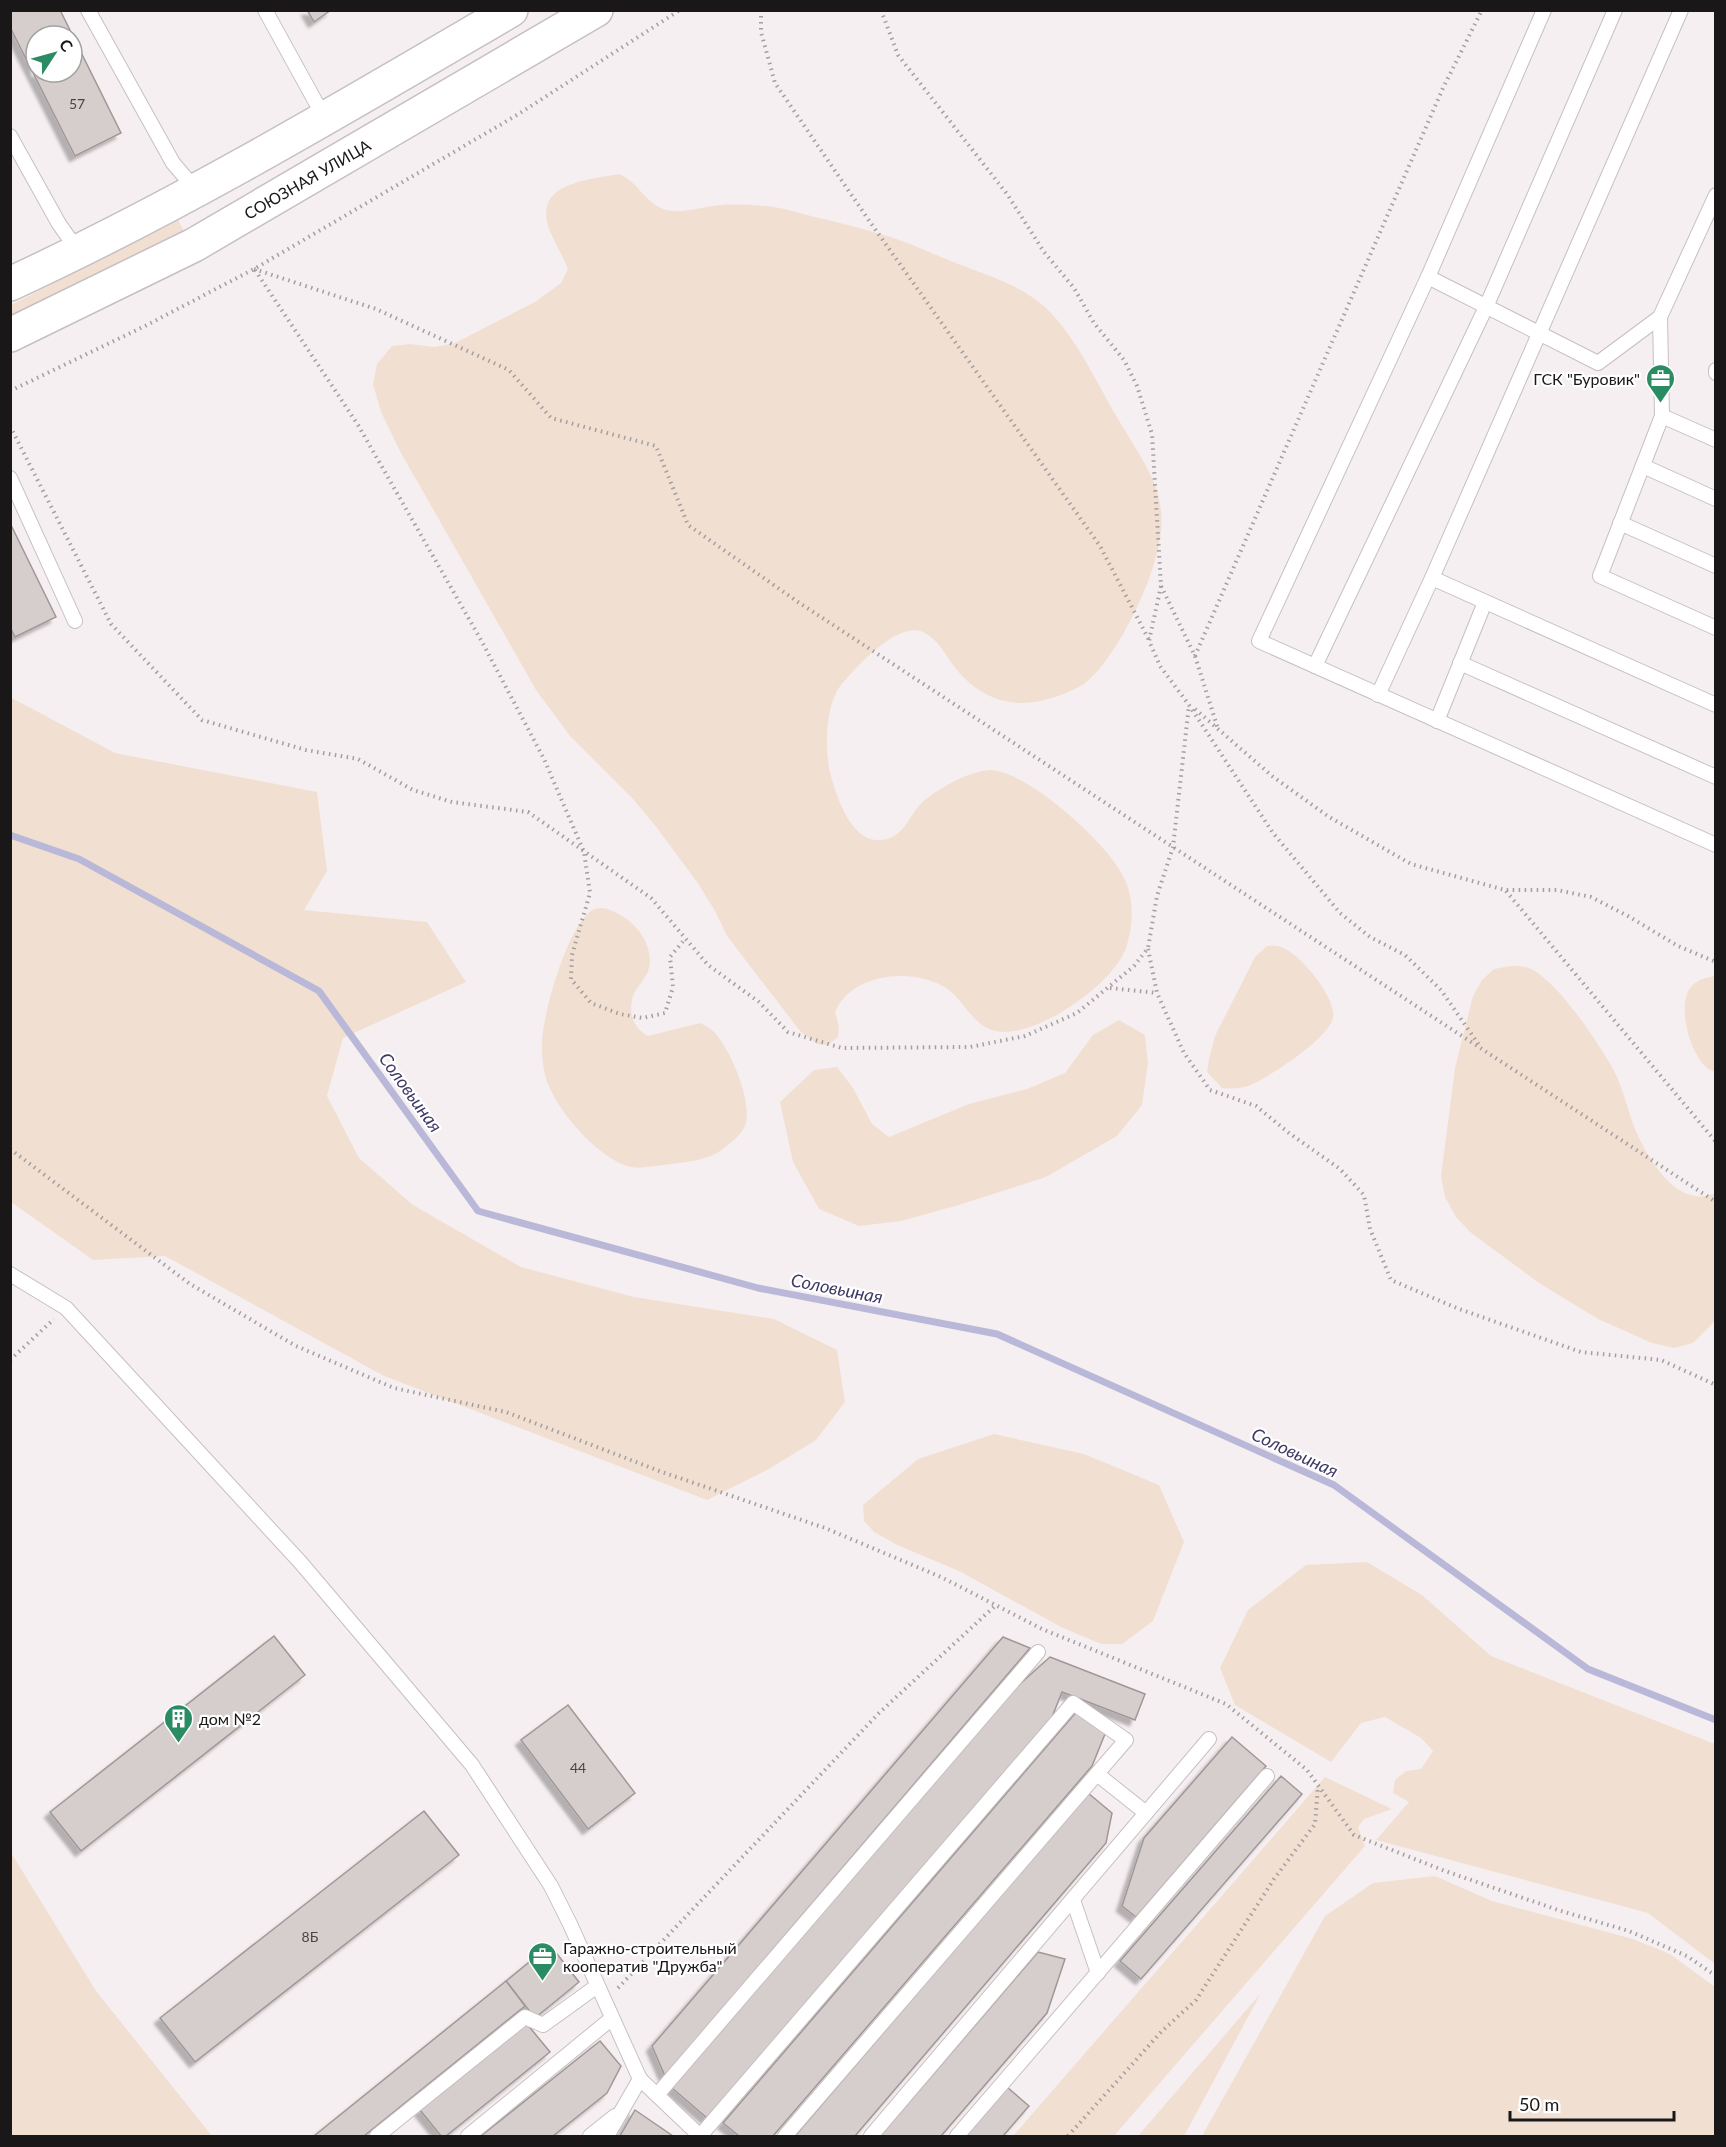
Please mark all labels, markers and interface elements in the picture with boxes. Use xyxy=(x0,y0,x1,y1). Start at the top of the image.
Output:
north arrow xyxy=(24,24,84,84)
text: С xyxy=(56,35,78,55)
house number: 57 xyxy=(69,95,85,112)
street label: СОЮЗНАЯ УЛИЦА xyxy=(240,135,374,223)
office icon: ГСК "Буровик" xyxy=(1645,362,1677,404)
place label: ГСК "Буровик" xyxy=(1533,369,1640,388)
water label: Соловьиная xyxy=(375,1048,447,1136)
water label: Соловьиная xyxy=(789,1268,885,1308)
water label: Соловьиная xyxy=(1248,1422,1342,1482)
building icon: дом №2 xyxy=(162,1702,194,1744)
place label: дом №2 xyxy=(199,1709,261,1728)
house number: 44 xyxy=(570,1759,586,1776)
house number: 8Б xyxy=(302,1928,319,1945)
place label: Гаражно-строительный кооператив "Дружба" xyxy=(563,1938,737,1975)
office icon: Гаражно-строительный кооператив "Дружба" xyxy=(526,1940,558,1982)
scale bar xyxy=(1510,2084,1674,2122)
text: 50 m xyxy=(1519,2093,1559,2115)

